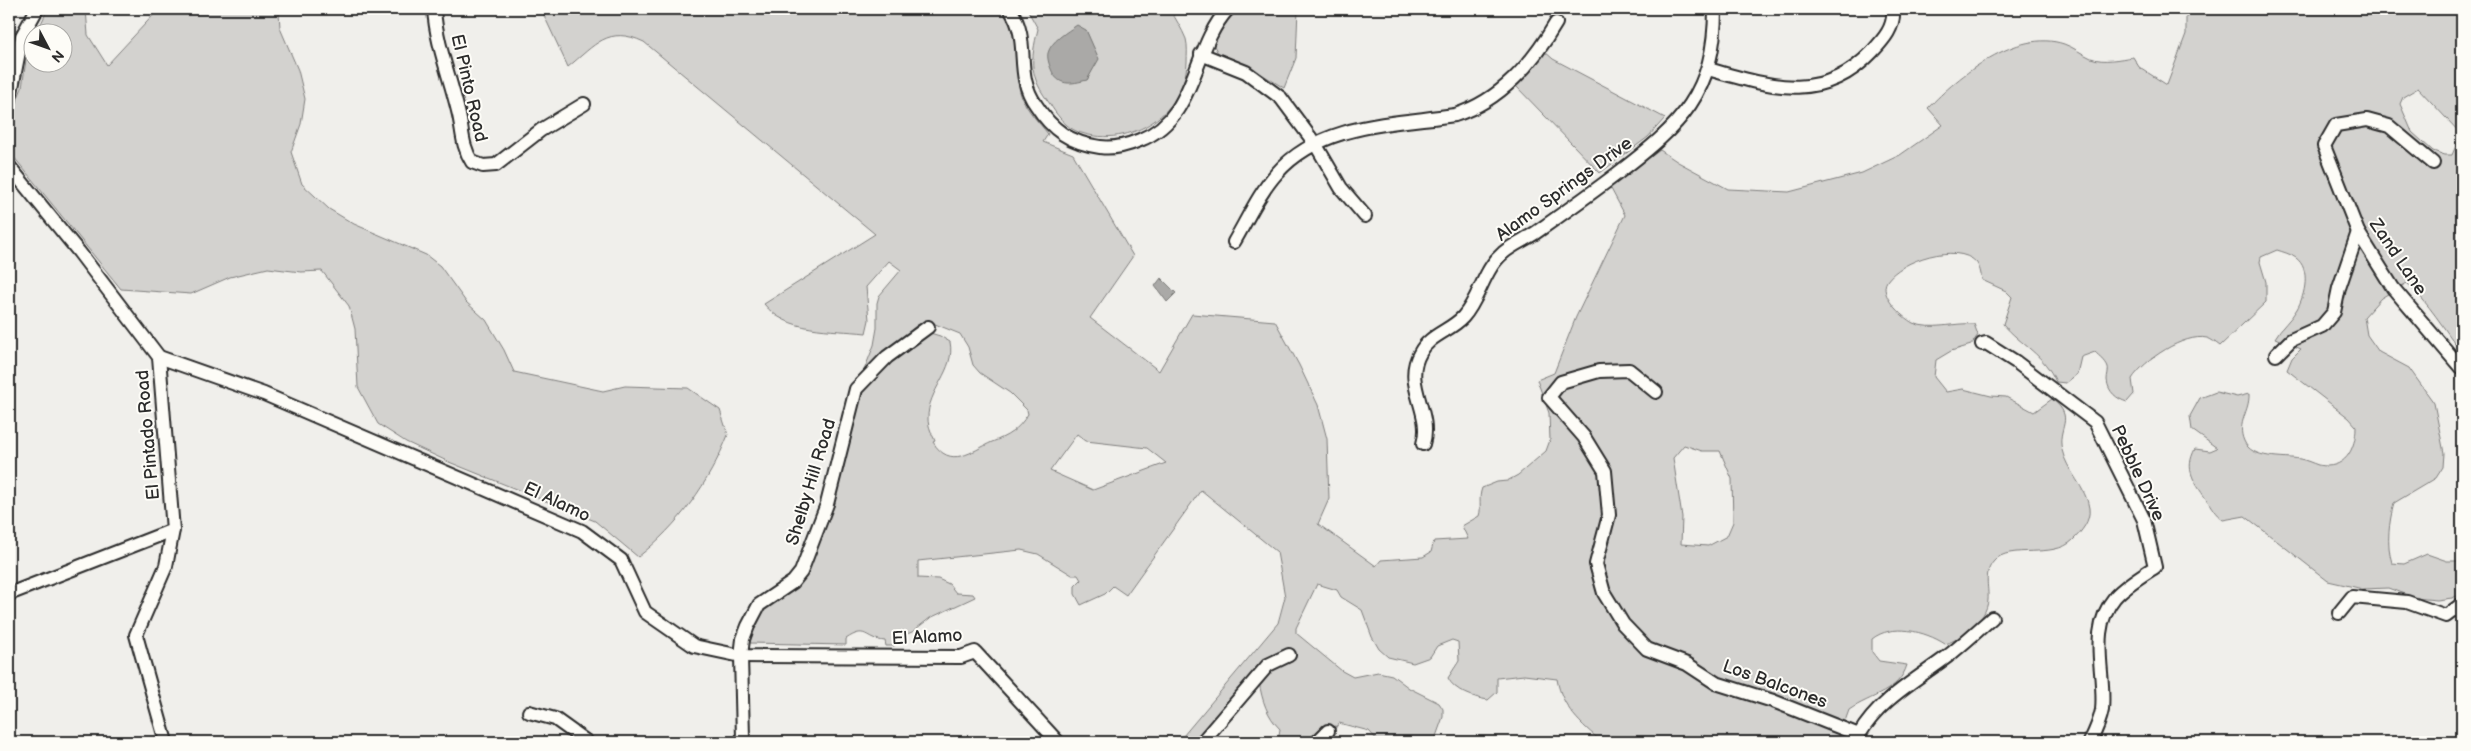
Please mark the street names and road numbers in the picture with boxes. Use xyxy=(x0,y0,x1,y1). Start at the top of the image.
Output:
street label: El Pinto Road xyxy=(446,32,492,144)
street label: Alamo Springs Drive xyxy=(1492,132,1637,246)
street label: Zand Lane xyxy=(2364,214,2431,299)
street label: El Pintado Road xyxy=(132,369,164,501)
street label: Shelby Hill Road xyxy=(782,416,840,548)
street label: Pebble Drive xyxy=(2107,422,2169,525)
street label: El Alamo xyxy=(520,477,594,527)
street label: El Alamo xyxy=(891,625,963,649)
street label: Los Balcones xyxy=(1720,655,1830,713)

